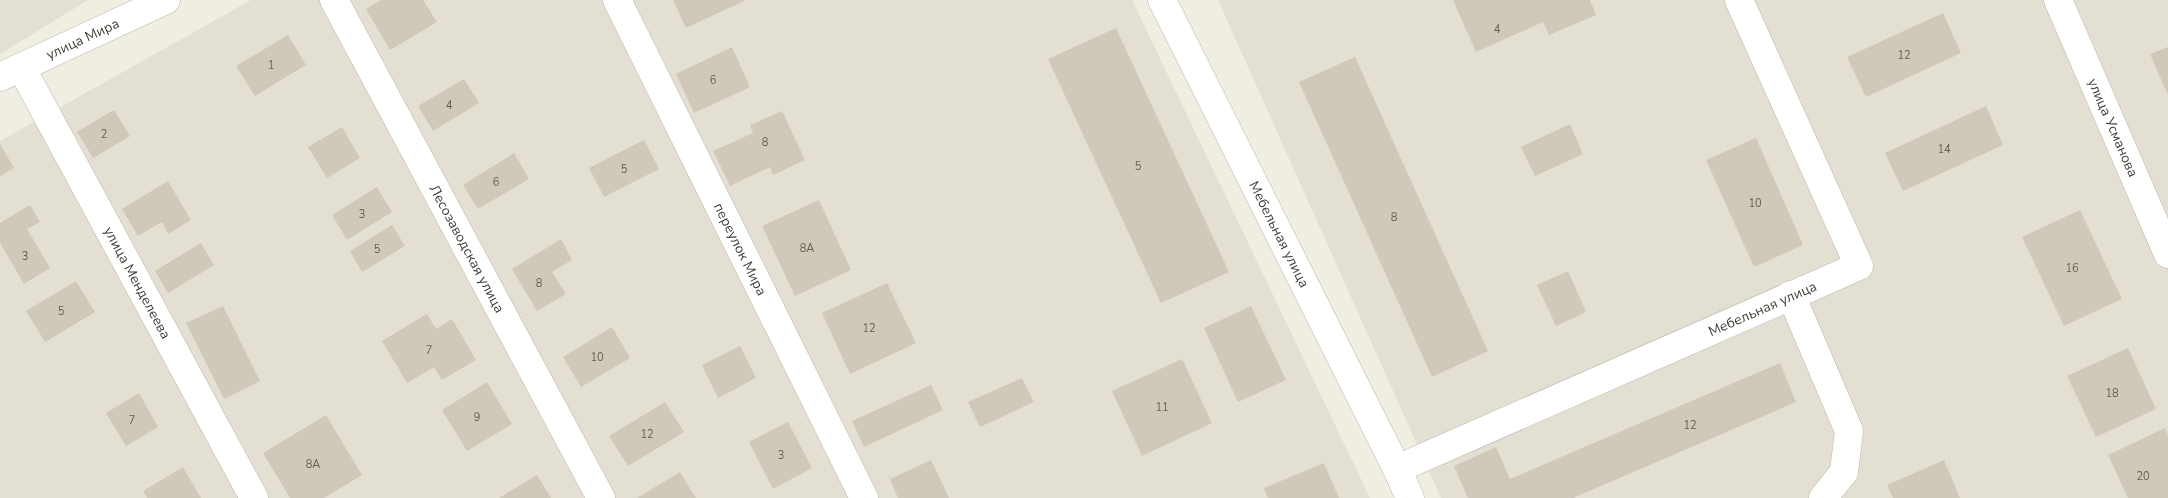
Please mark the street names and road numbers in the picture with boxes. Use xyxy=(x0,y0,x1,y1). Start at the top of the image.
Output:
street label: улица Мира xyxy=(43,14,122,64)
street label: улица Усманова xyxy=(2084,75,2143,180)
street label: Мебельная улица xyxy=(1245,178,1314,291)
street label: Лесозаводская улица xyxy=(425,181,509,316)
street label: переулок Мира xyxy=(709,199,772,299)
street label: улица Менделеева xyxy=(99,223,176,342)
street label: Мебельная улица xyxy=(1705,276,1820,341)

